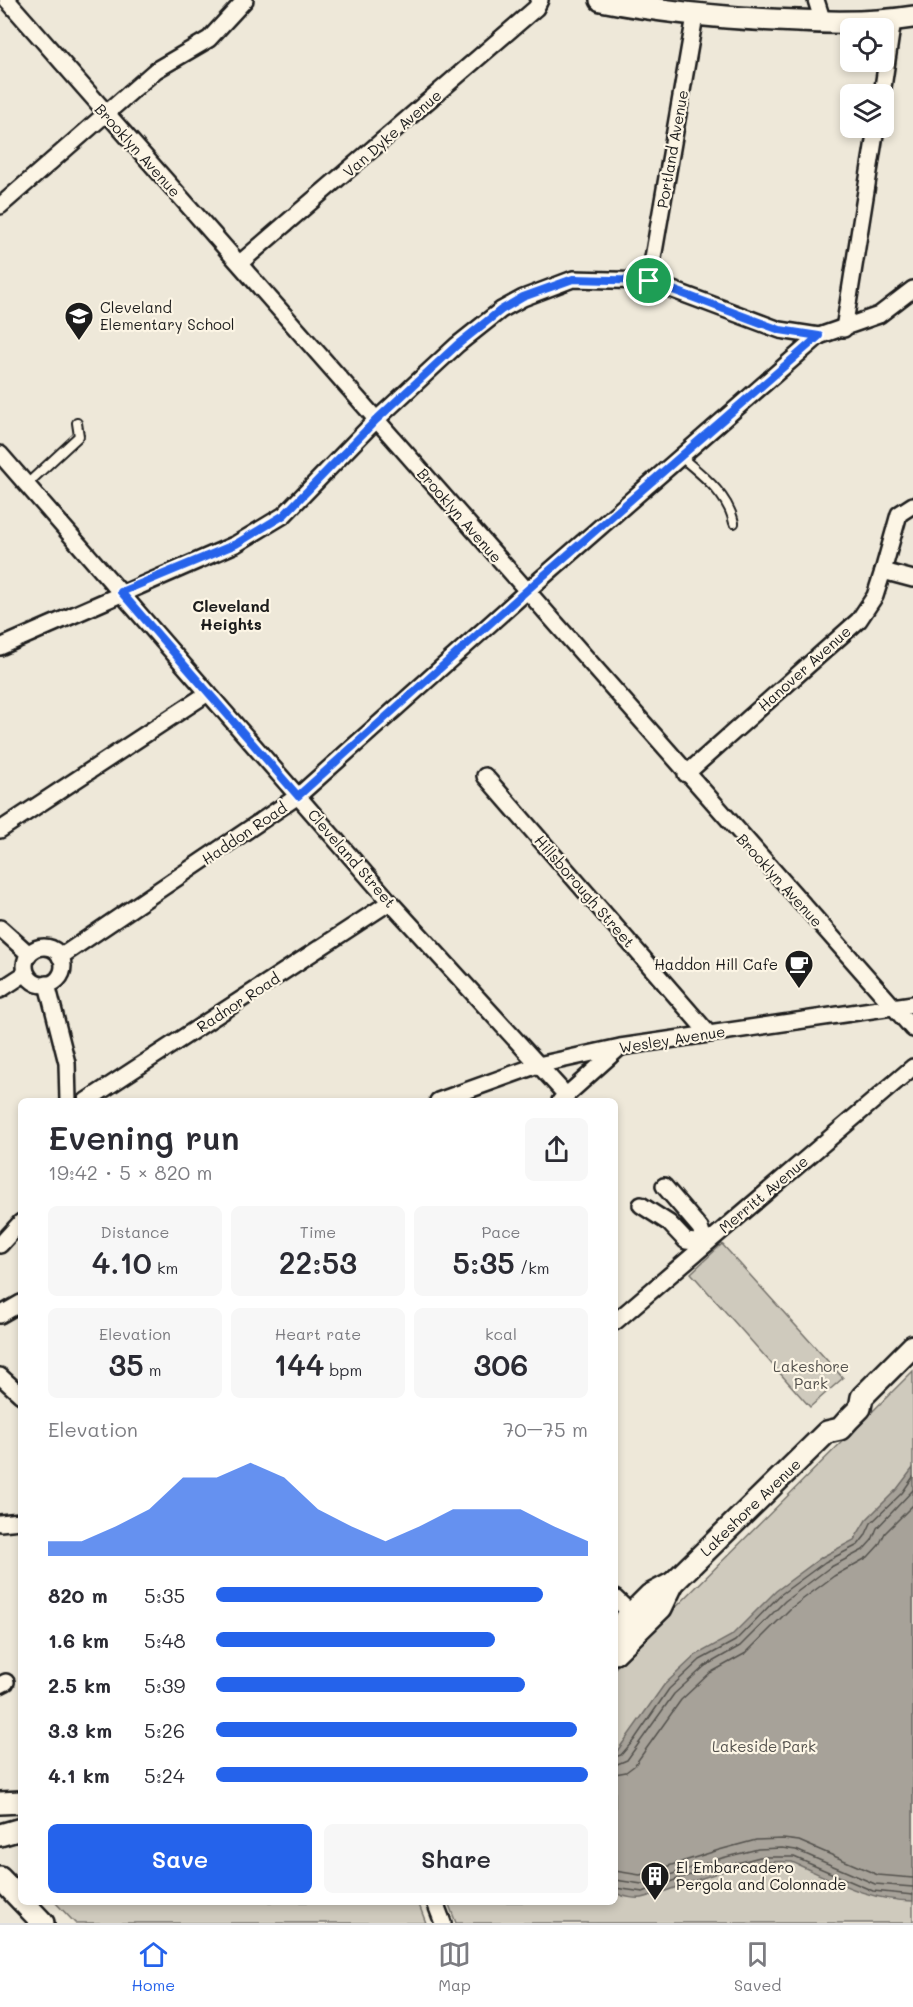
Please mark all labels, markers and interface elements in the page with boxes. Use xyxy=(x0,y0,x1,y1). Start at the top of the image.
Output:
map controls xyxy=(840,18,894,138)
button: locate xyxy=(840,18,894,72)
button: layers xyxy=(840,84,894,138)
street label: Van Dyke Avenue xyxy=(339,85,445,181)
street label: Portland Avenue xyxy=(652,88,692,210)
street label: Brooklyn Avenue xyxy=(91,99,185,201)
pin xyxy=(623,255,674,306)
icon: arrive xyxy=(632,264,665,297)
place label: Cleveland Elementary School xyxy=(100,297,235,334)
school or university icon: Cleveland Elementary School xyxy=(63,300,95,342)
street label: Brooklyn Avenue xyxy=(413,463,507,567)
district label: Cleveland Heights xyxy=(192,595,270,634)
street label: Hanover Avenue xyxy=(753,621,855,715)
street label: Haddon Road xyxy=(198,797,290,869)
street label: Cleveland Street xyxy=(304,804,400,912)
street label: Brooklyn Avenue xyxy=(733,829,827,931)
street label: Hillsborough Street xyxy=(531,831,639,951)
cafe icon: Haddon Hill Cafe xyxy=(783,948,815,990)
place label: Haddon Hill Cafe xyxy=(654,954,778,974)
street label: Radnor Road xyxy=(193,968,283,1036)
street label: Wesley Avenue xyxy=(617,1021,727,1057)
text: Evening run xyxy=(48,1115,240,1158)
button: share xyxy=(525,1118,588,1181)
street label: Merritt Avenue xyxy=(714,1151,812,1237)
text: 19:42 · 5 × 820 m xyxy=(48,1159,213,1185)
text: Distance xyxy=(101,1221,169,1242)
text: Time xyxy=(300,1221,336,1242)
text: Pace xyxy=(481,1221,521,1242)
text: 4.10 xyxy=(92,1242,152,1282)
text: 22:53 xyxy=(279,1242,357,1282)
text: 5:35 xyxy=(452,1242,515,1282)
text: km xyxy=(152,1257,178,1278)
text: /km xyxy=(515,1257,550,1278)
text: Elevation xyxy=(99,1323,171,1344)
text: Heart rate xyxy=(275,1323,361,1344)
text: kcal xyxy=(485,1323,517,1344)
text: 35 xyxy=(108,1344,144,1384)
text: 144 xyxy=(274,1344,324,1384)
text: 306 xyxy=(473,1344,529,1384)
park label: Lakeshore Park xyxy=(773,1356,849,1393)
text: m xyxy=(144,1359,162,1380)
text: bpm xyxy=(324,1359,362,1380)
text: Elevation xyxy=(48,1416,138,1442)
text: 70–75 m xyxy=(503,1416,588,1442)
street label: Lakeshore Avenue xyxy=(695,1454,805,1560)
text: 820 m xyxy=(48,1582,108,1608)
text: 5:35 xyxy=(144,1582,185,1608)
text: 1.6 km xyxy=(48,1627,109,1653)
text: 5:48 xyxy=(144,1627,186,1653)
text: 2.5 km xyxy=(48,1672,111,1698)
text: 5:39 xyxy=(144,1672,185,1698)
text: 3.3 km xyxy=(48,1717,112,1743)
text: 5:26 xyxy=(144,1717,185,1743)
park label: Lakeside Park xyxy=(712,1736,816,1756)
text: 4.1 km xyxy=(48,1762,110,1788)
text: 5:24 xyxy=(144,1762,185,1788)
button: Save xyxy=(48,1824,312,1893)
button: Share xyxy=(324,1824,588,1893)
place label: El Embarcadero Pergola and Colonnade xyxy=(676,1857,846,1894)
building icon: El Embarcadero Pergola and Colonnade xyxy=(639,1860,671,1902)
tab: Home xyxy=(131,1938,175,1995)
tab: Map xyxy=(438,1938,471,1995)
tab: Saved xyxy=(734,1938,781,1995)

